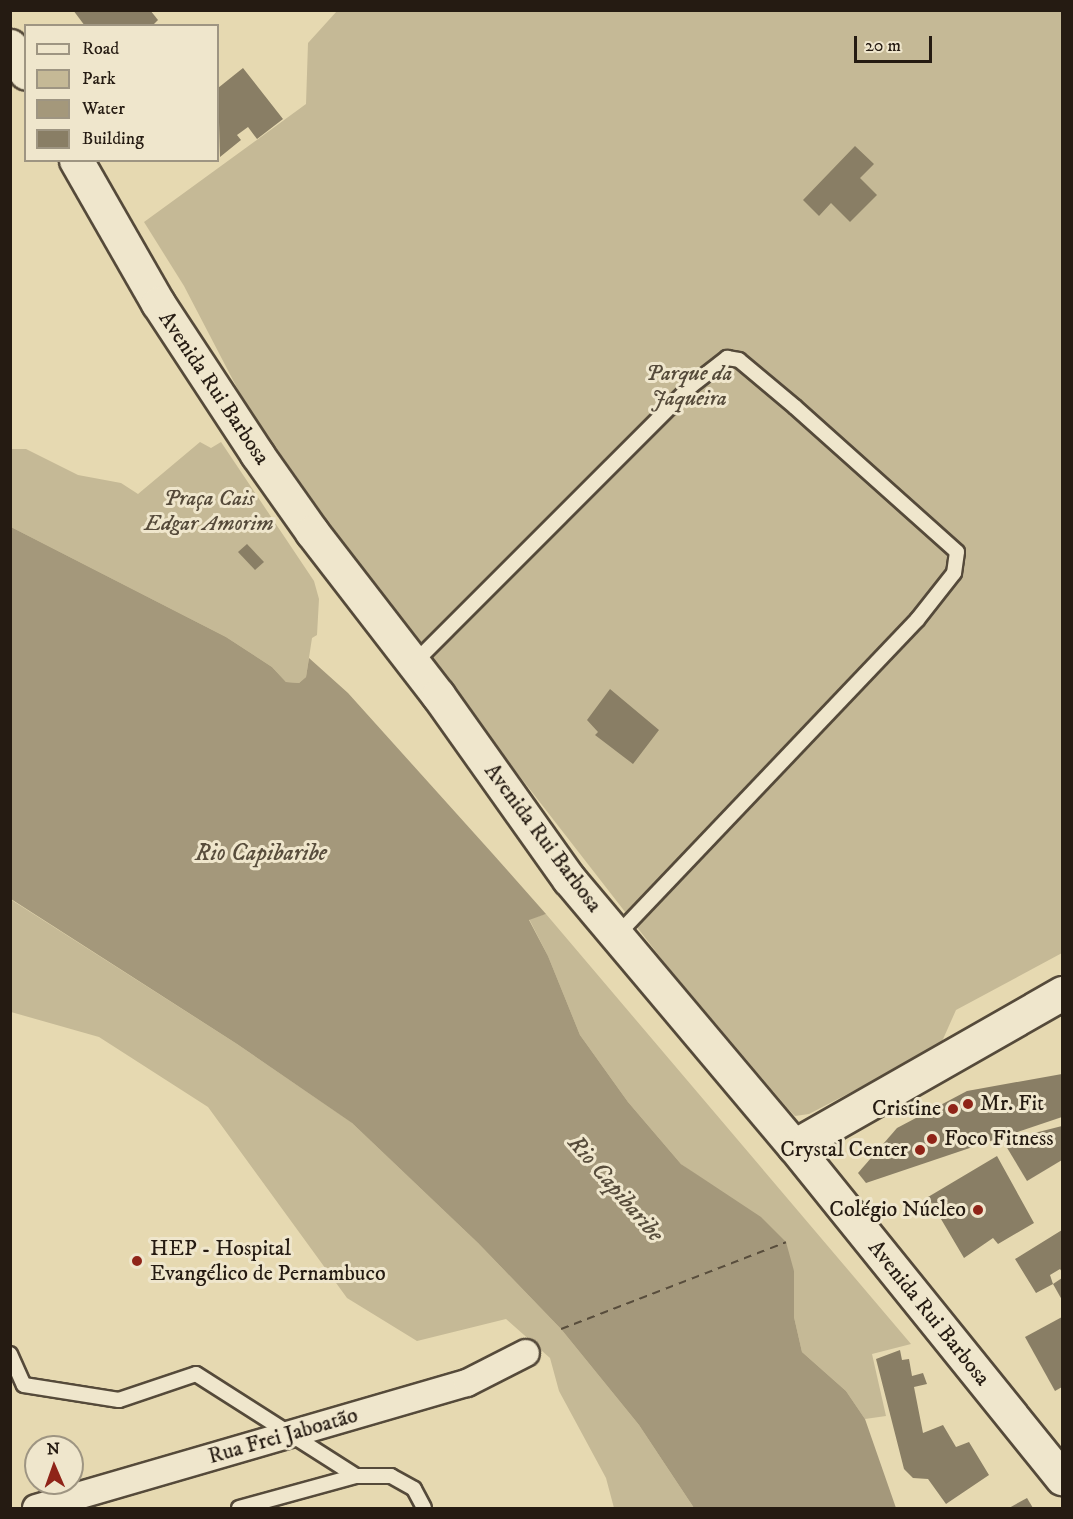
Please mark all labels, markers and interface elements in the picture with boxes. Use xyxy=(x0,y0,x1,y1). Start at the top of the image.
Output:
legend xyxy=(24,24,219,162)
scale bar xyxy=(857,24,935,62)
text: 20 m xyxy=(865,35,901,57)
text: Road xyxy=(82,38,119,60)
text: Park xyxy=(82,68,116,90)
text: Water xyxy=(82,98,125,120)
text: Building xyxy=(82,128,144,150)
street label: Avenida Rui Barbosa xyxy=(153,306,275,470)
park label: Parque da Jaqueira xyxy=(646,360,732,412)
park label: Praça Cais Edgar Amorim xyxy=(145,485,273,536)
street label: Avenida Rui Barbosa xyxy=(479,758,607,918)
water label: Rio Capibaribe xyxy=(195,840,327,868)
place label: Mr. Fit xyxy=(980,1091,1044,1117)
place label: Cristine xyxy=(872,1096,941,1122)
marker: Mr. Fit xyxy=(961,1097,975,1111)
marker: Cristine xyxy=(946,1102,960,1116)
place label: Foco Fitness xyxy=(944,1126,1054,1152)
water label: Rio Capibaribe xyxy=(561,1130,669,1248)
marker: Foco Fitness xyxy=(925,1132,939,1146)
place label: Crystal Center xyxy=(780,1137,908,1163)
marker: Crystal Center xyxy=(913,1143,927,1157)
place label: Colégio Núcleo xyxy=(829,1197,966,1223)
marker: Colégio Núcleo xyxy=(971,1203,985,1217)
place label: HEP - Hospital Evangélico de Pernambuco xyxy=(150,1235,386,1286)
street label: Avenida Rui Barbosa xyxy=(862,1235,996,1391)
marker: HEP - Hospital Evangélico de Pernambuco xyxy=(128,1252,146,1270)
street label: Rua Frei Jaboatão xyxy=(205,1402,361,1470)
north arrow xyxy=(24,1435,84,1495)
text: N xyxy=(47,1439,60,1459)

